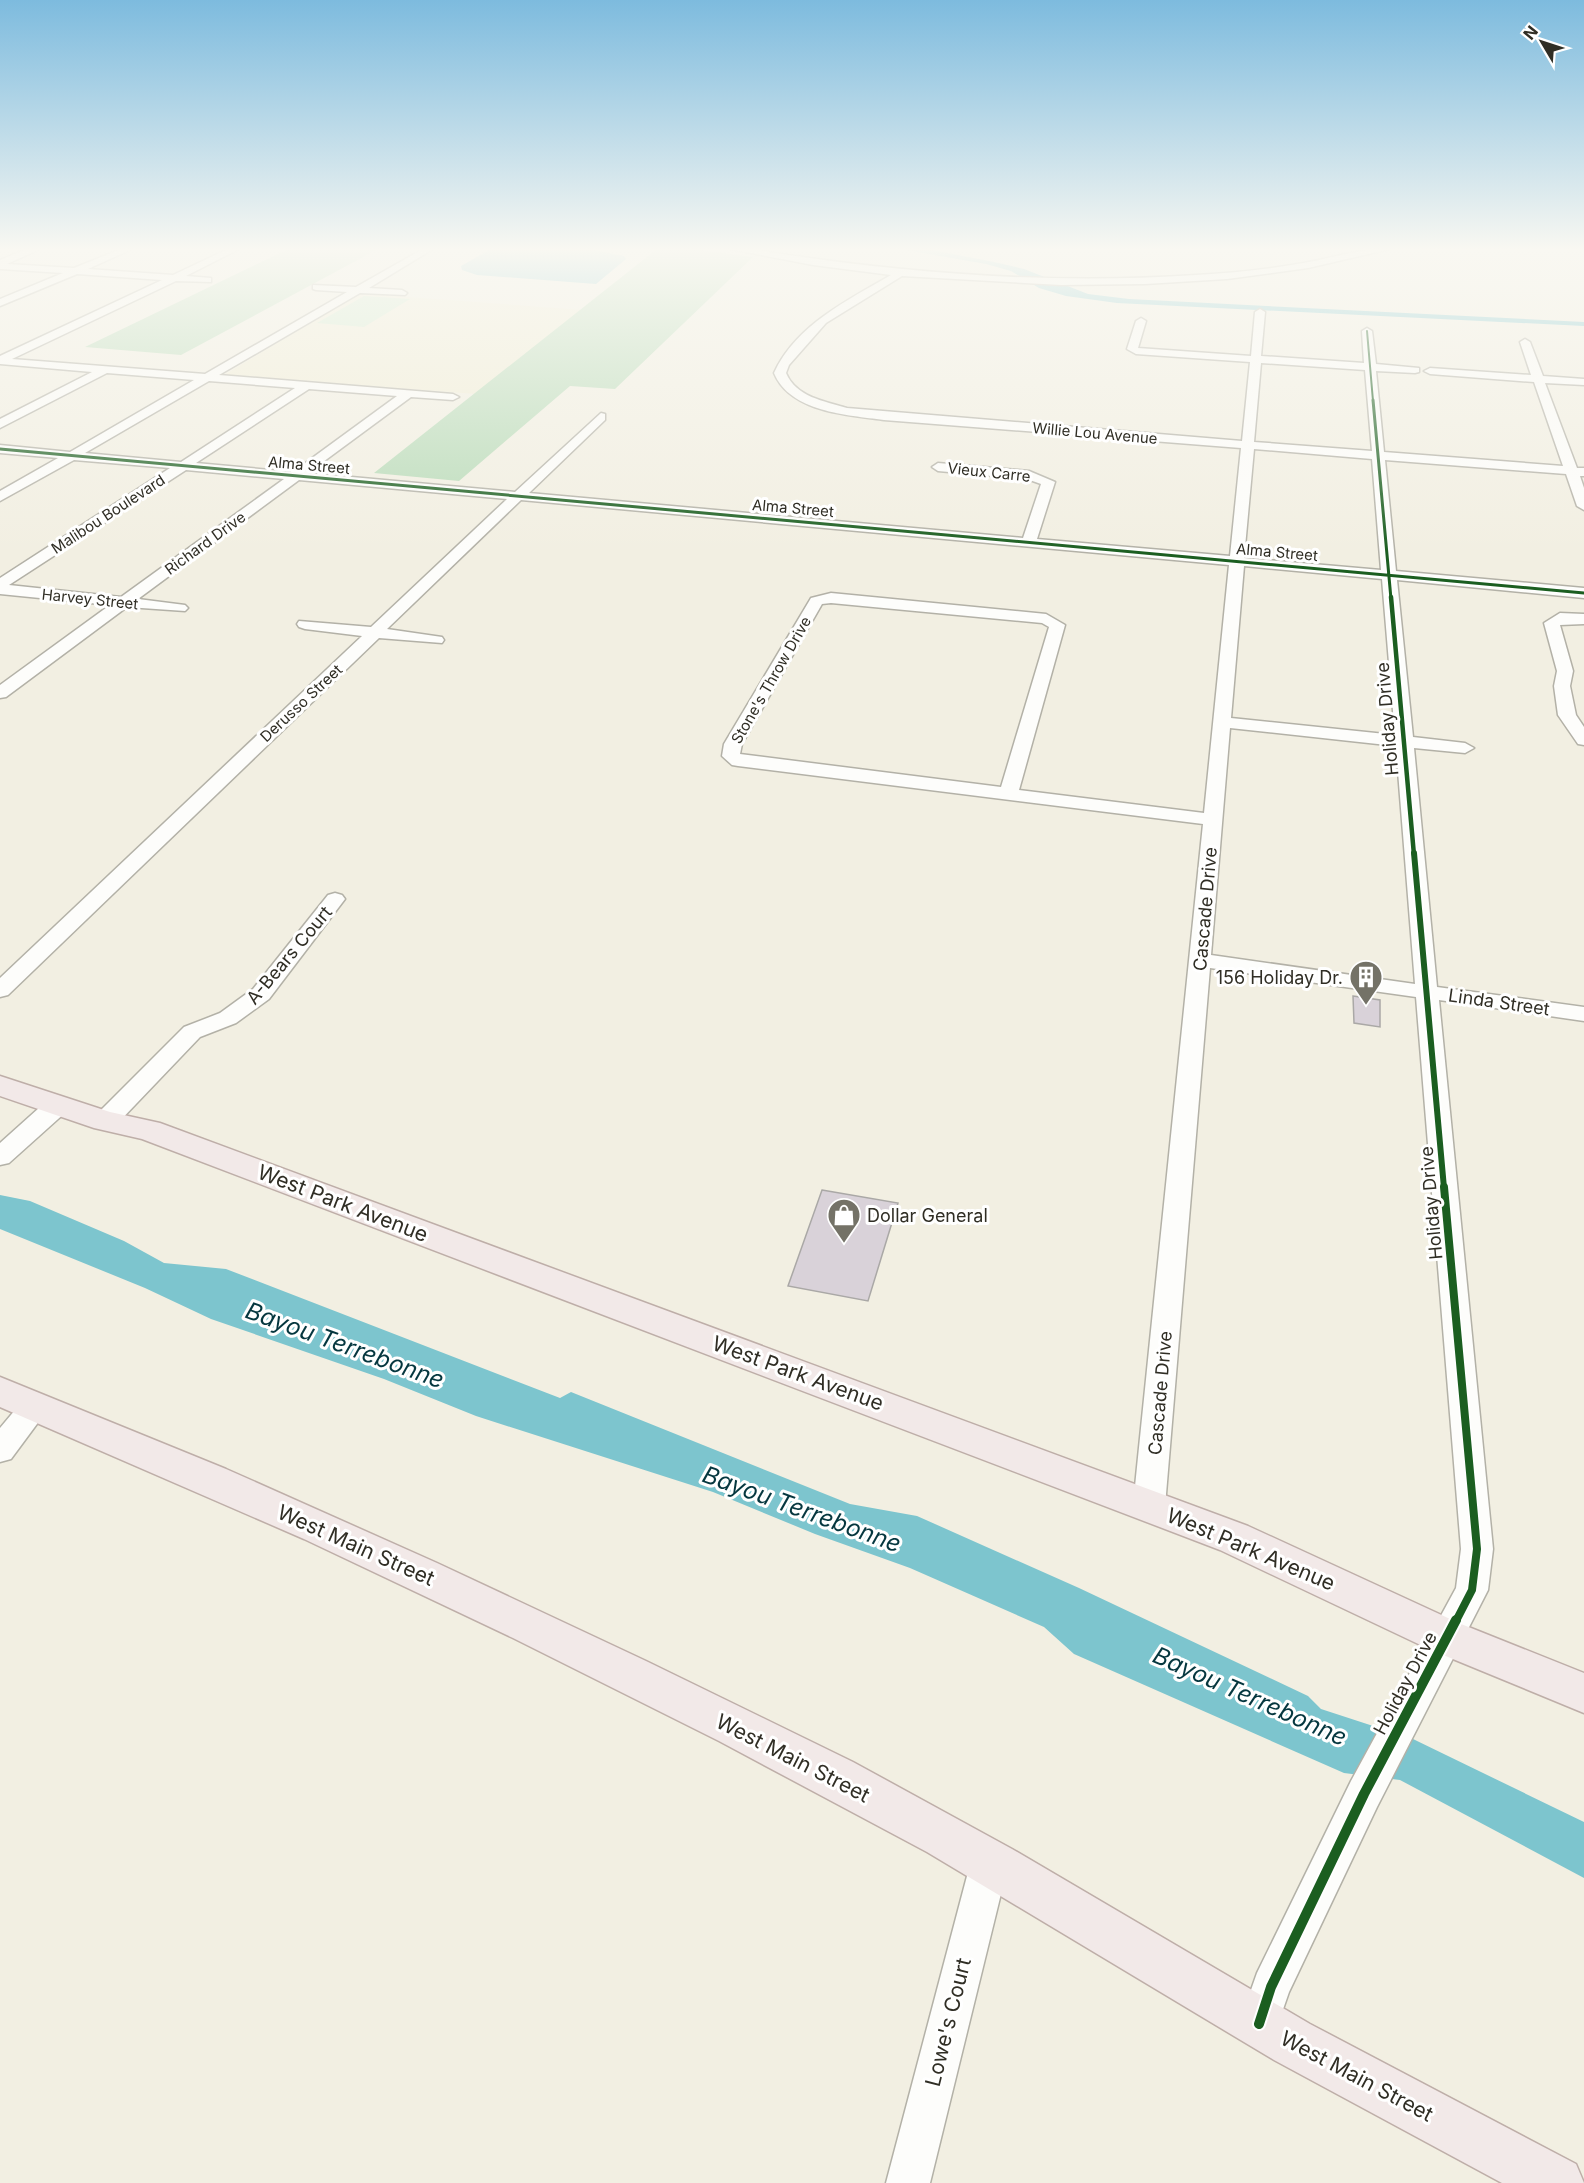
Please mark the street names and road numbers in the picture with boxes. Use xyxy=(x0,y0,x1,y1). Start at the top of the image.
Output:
street label: Willie Lou Avenue xyxy=(1032,418,1158,448)
street label: Alma Street xyxy=(267,452,351,478)
street label: Vieux Carre xyxy=(947,458,1031,486)
street label: Malibou Boulevard xyxy=(48,470,168,558)
street label: Alma Street xyxy=(751,495,835,521)
street label: Richard Drive xyxy=(161,507,249,579)
street label: Alma Street xyxy=(1235,539,1319,565)
street label: Harvey Street xyxy=(41,584,139,614)
street label: Stone's Throw Drive xyxy=(727,613,815,747)
street label: Derusso Street xyxy=(256,660,346,746)
street label: Holiday Drive xyxy=(1372,661,1402,777)
street label: Cascade Drive xyxy=(1189,846,1221,972)
street label: A-Bears Court xyxy=(242,902,336,1008)
street label: Linda Street xyxy=(1447,984,1551,1020)
street label: Holiday Drive xyxy=(1416,1145,1446,1261)
street label: West Park Avenue xyxy=(254,1159,432,1247)
street label: West Park Avenue xyxy=(709,1330,887,1416)
street label: Cascade Drive xyxy=(1144,1330,1176,1456)
street label: West Main Street xyxy=(274,1499,438,1591)
street label: West Park Avenue xyxy=(1163,1502,1339,1596)
street label: Holiday Drive xyxy=(1369,1628,1441,1738)
street label: West Main Street xyxy=(712,1708,874,1808)
street label: Lowe's Court xyxy=(920,1955,976,2089)
street label: West Main Street xyxy=(1276,2025,1438,2127)

